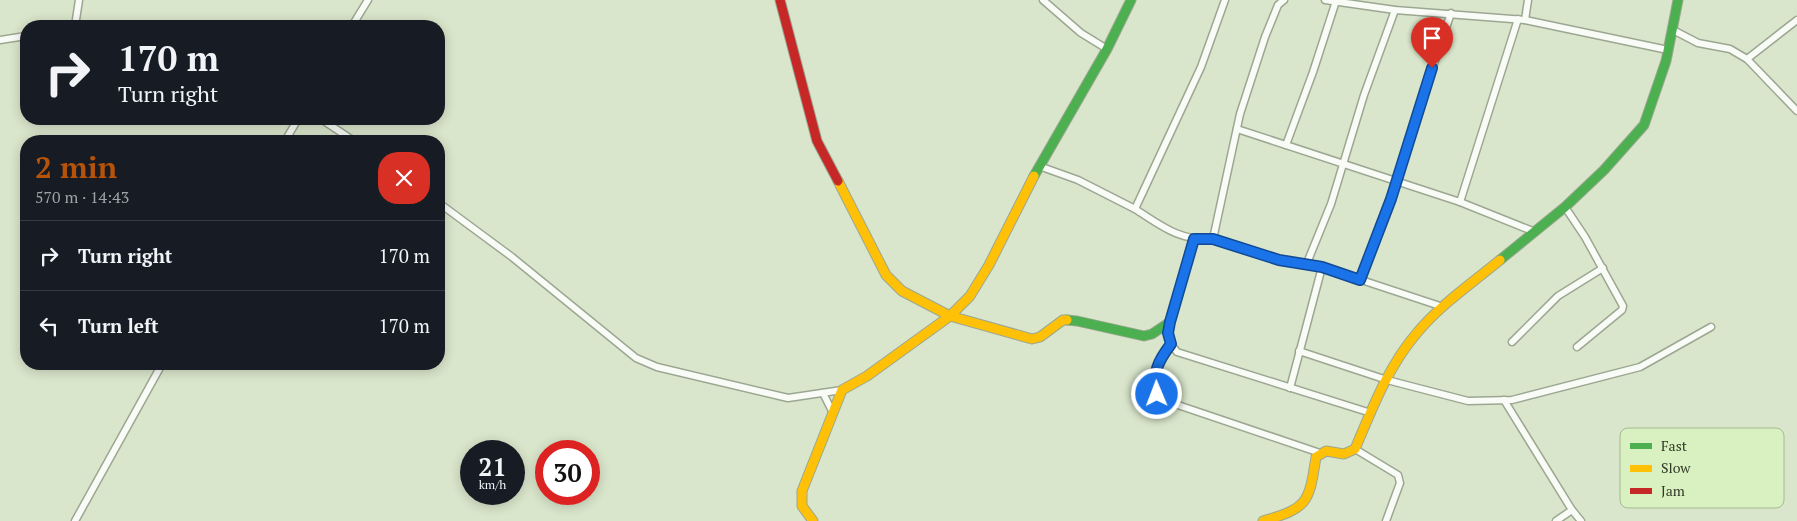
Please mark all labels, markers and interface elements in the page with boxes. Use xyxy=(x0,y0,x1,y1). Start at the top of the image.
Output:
pin xyxy=(1411,17,1453,68)
icon: arrive xyxy=(1418,24,1446,52)
text: 170 m xyxy=(118,35,219,81)
icon: right xyxy=(35,40,100,105)
text: Turn right xyxy=(118,79,218,108)
text: 2 min xyxy=(35,147,117,187)
button: close xyxy=(378,152,430,204)
text: 570 m · 14:43 xyxy=(35,186,129,208)
icon: right xyxy=(35,242,63,270)
text: Turn right xyxy=(78,243,172,268)
text: 170 m xyxy=(379,243,430,268)
icon: left xyxy=(35,312,63,340)
text: Turn left xyxy=(78,313,159,338)
text: 170 m xyxy=(379,313,430,338)
position arrow xyxy=(1130,367,1182,419)
legend xyxy=(1620,428,1784,508)
text: Fast xyxy=(1661,436,1688,455)
speed limit sign: 30 xyxy=(535,440,600,505)
text: 21 xyxy=(478,450,507,483)
text: Slow xyxy=(1661,458,1691,477)
text: km/h xyxy=(479,477,506,492)
text: Jam xyxy=(1661,481,1685,500)

